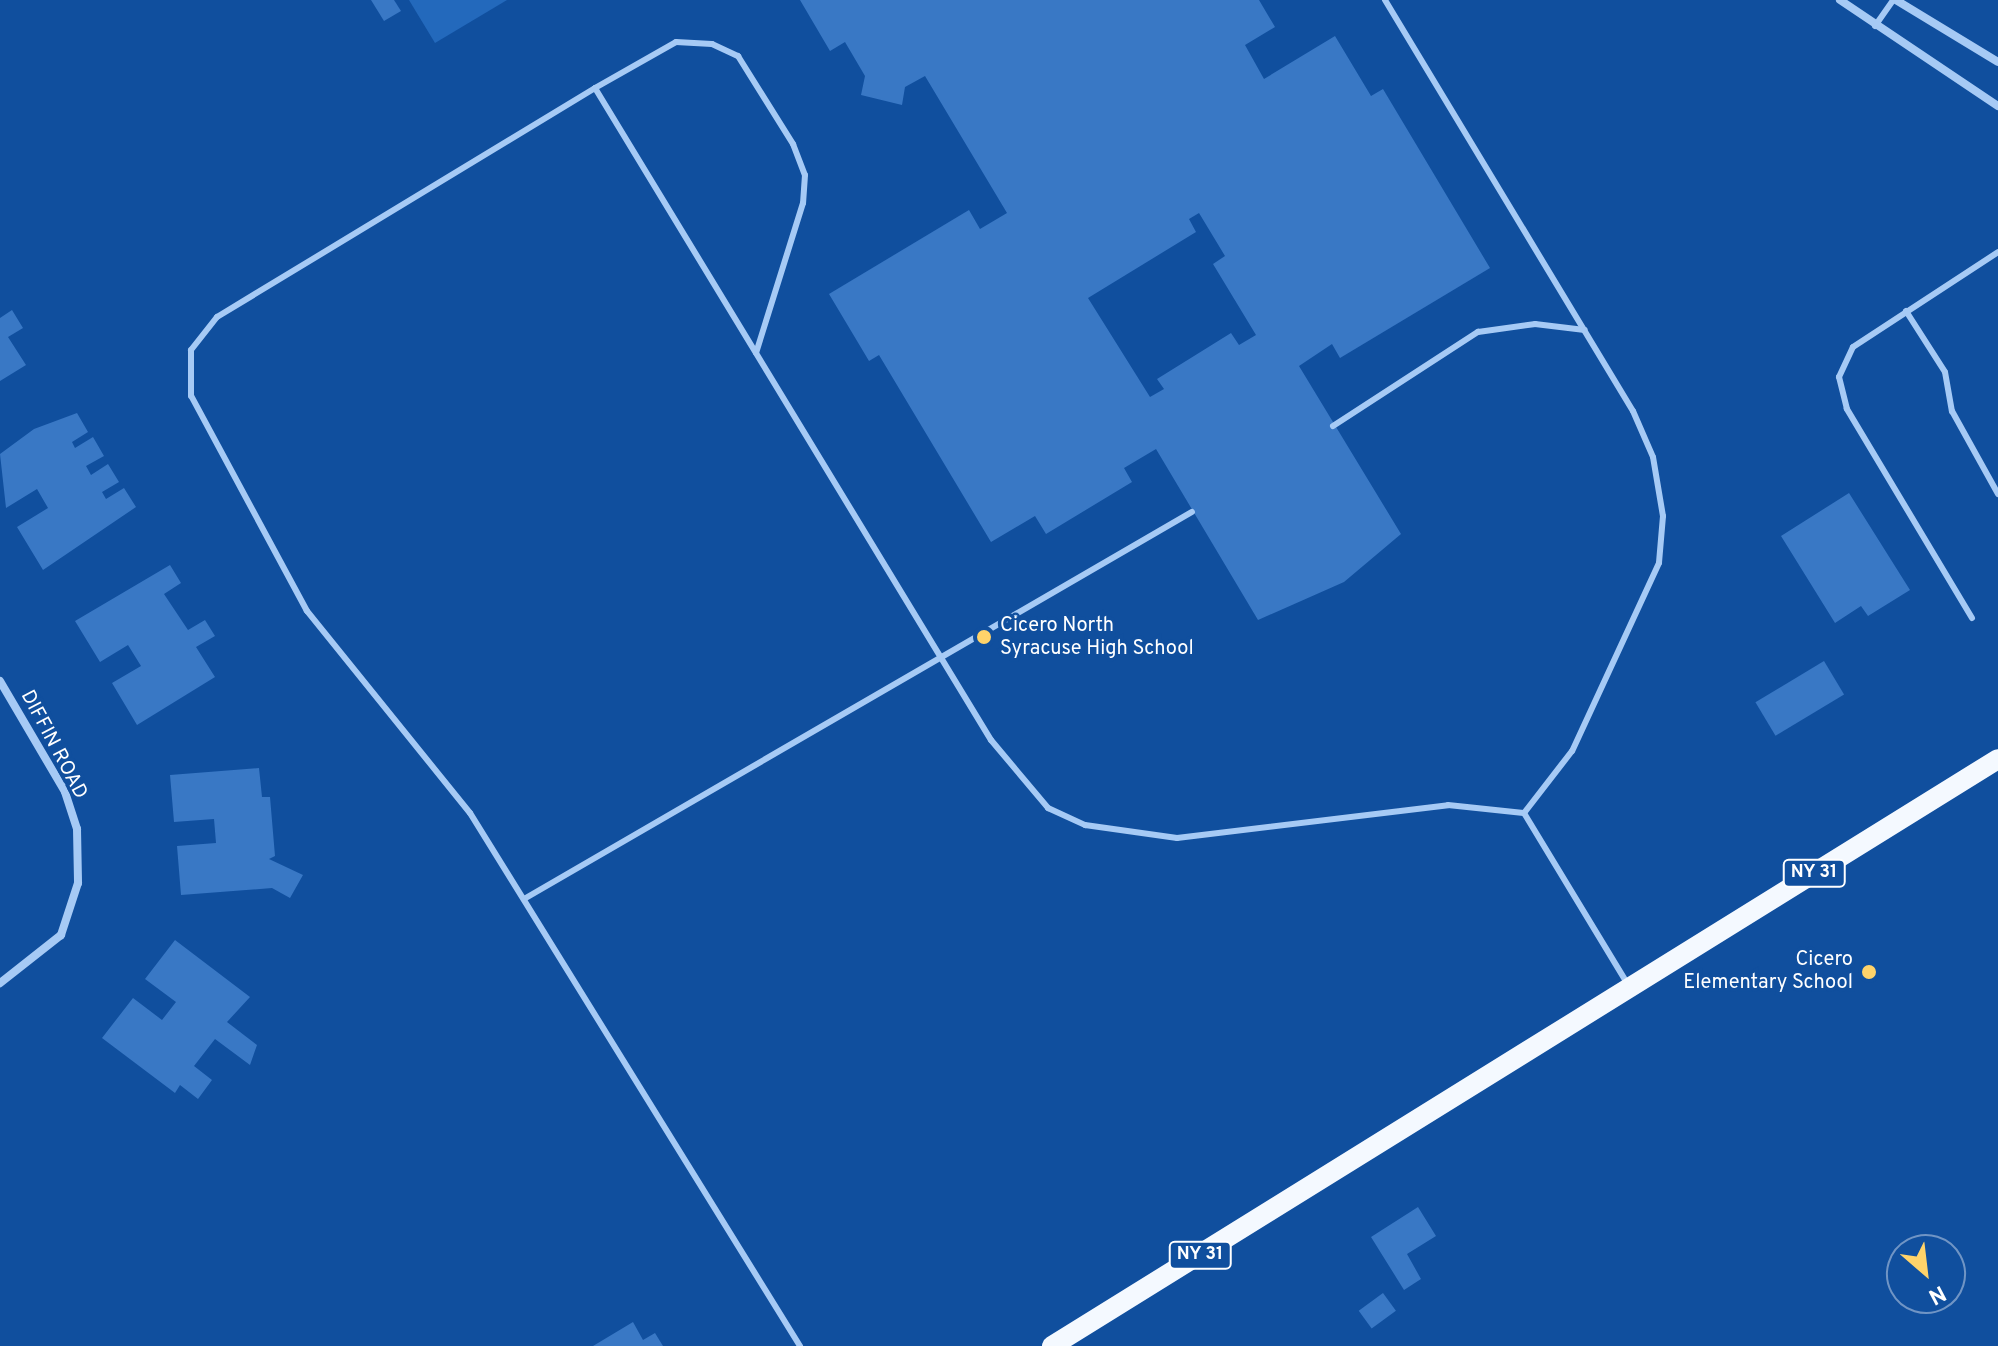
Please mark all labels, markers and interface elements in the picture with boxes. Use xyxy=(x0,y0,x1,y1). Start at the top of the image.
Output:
place label: Cicero North Syracuse High School xyxy=(1000,614,1194,661)
marker: Cicero North Syracuse High School xyxy=(975,628,993,646)
street label: DIFFIN ROAD xyxy=(14,686,92,804)
road number: NY 31 xyxy=(1782,859,1846,887)
place label: Cicero Elementary School xyxy=(1683,948,1853,995)
marker: Cicero Elementary School xyxy=(1860,963,1878,981)
north arrow xyxy=(1886,1234,1966,1314)
road number: NY 31 xyxy=(1168,1241,1232,1269)
text: N xyxy=(1923,1278,1950,1309)

